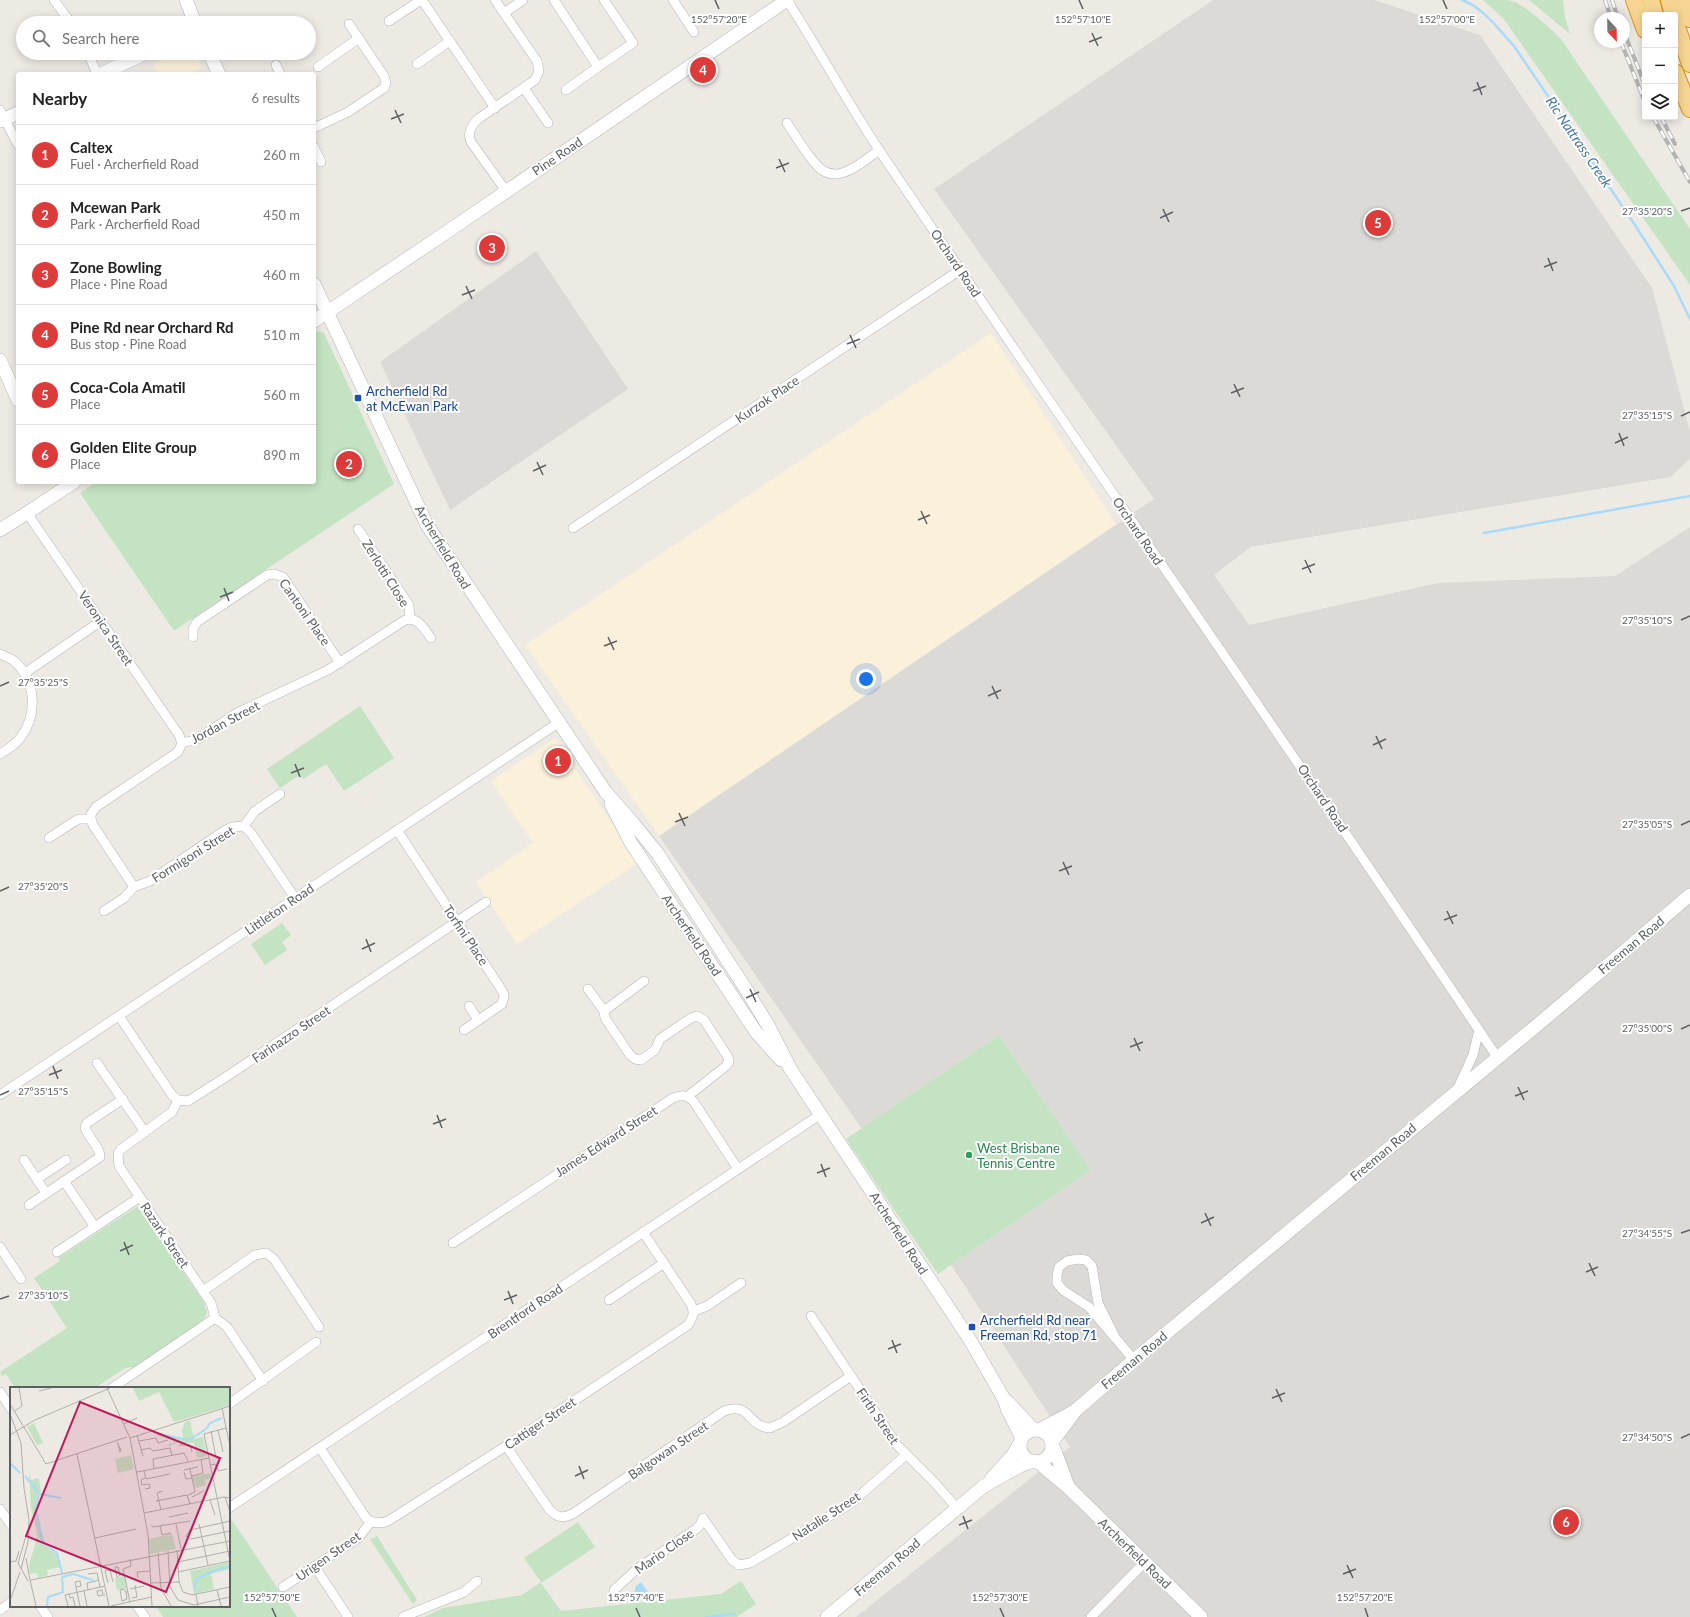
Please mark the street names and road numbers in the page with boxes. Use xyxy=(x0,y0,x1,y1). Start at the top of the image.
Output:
street label: Pine Road xyxy=(529,133,585,179)
street label: Orchard Road xyxy=(927,226,985,300)
street label: Kurzok Place xyxy=(732,372,802,426)
street label: Orchard Road xyxy=(1109,494,1167,568)
street label: Archerfield Road xyxy=(412,502,474,592)
street label: Zerlotti Close xyxy=(359,536,413,610)
street label: Cantoni Place xyxy=(276,575,334,649)
street label: Veronica Street xyxy=(75,587,137,669)
street label: Jordan Street xyxy=(188,697,262,747)
street label: Orchard Road xyxy=(1294,761,1352,835)
street label: Formigoni Street xyxy=(149,822,238,886)
street label: Littleton Road xyxy=(241,880,317,938)
street label: Archerfield Road xyxy=(659,891,725,979)
street label: Torfini Place xyxy=(440,902,492,968)
street label: Freeman Road xyxy=(1595,913,1667,977)
street label: Farinazzo Street xyxy=(249,1002,333,1066)
street label: James Edward Street xyxy=(552,1102,660,1180)
street label: Freeman Road xyxy=(1347,1120,1419,1184)
street label: Archerfield Road xyxy=(866,1189,932,1277)
street label: Razark Street xyxy=(137,1199,193,1271)
street label: Brentford Road xyxy=(485,1280,565,1342)
street label: Freeman Road xyxy=(1098,1328,1170,1392)
street label: Firth Street xyxy=(853,1385,903,1448)
street label: Cattiger Street xyxy=(501,1393,579,1453)
street label: Balgowan Street xyxy=(625,1417,711,1483)
street label: Natalie Street xyxy=(789,1488,863,1544)
street label: Archerfield Road xyxy=(1095,1514,1175,1592)
street label: Mario Close xyxy=(631,1525,697,1577)
street label: Urigen Street xyxy=(292,1528,364,1584)
street label: Freeman Road xyxy=(851,1535,923,1599)

